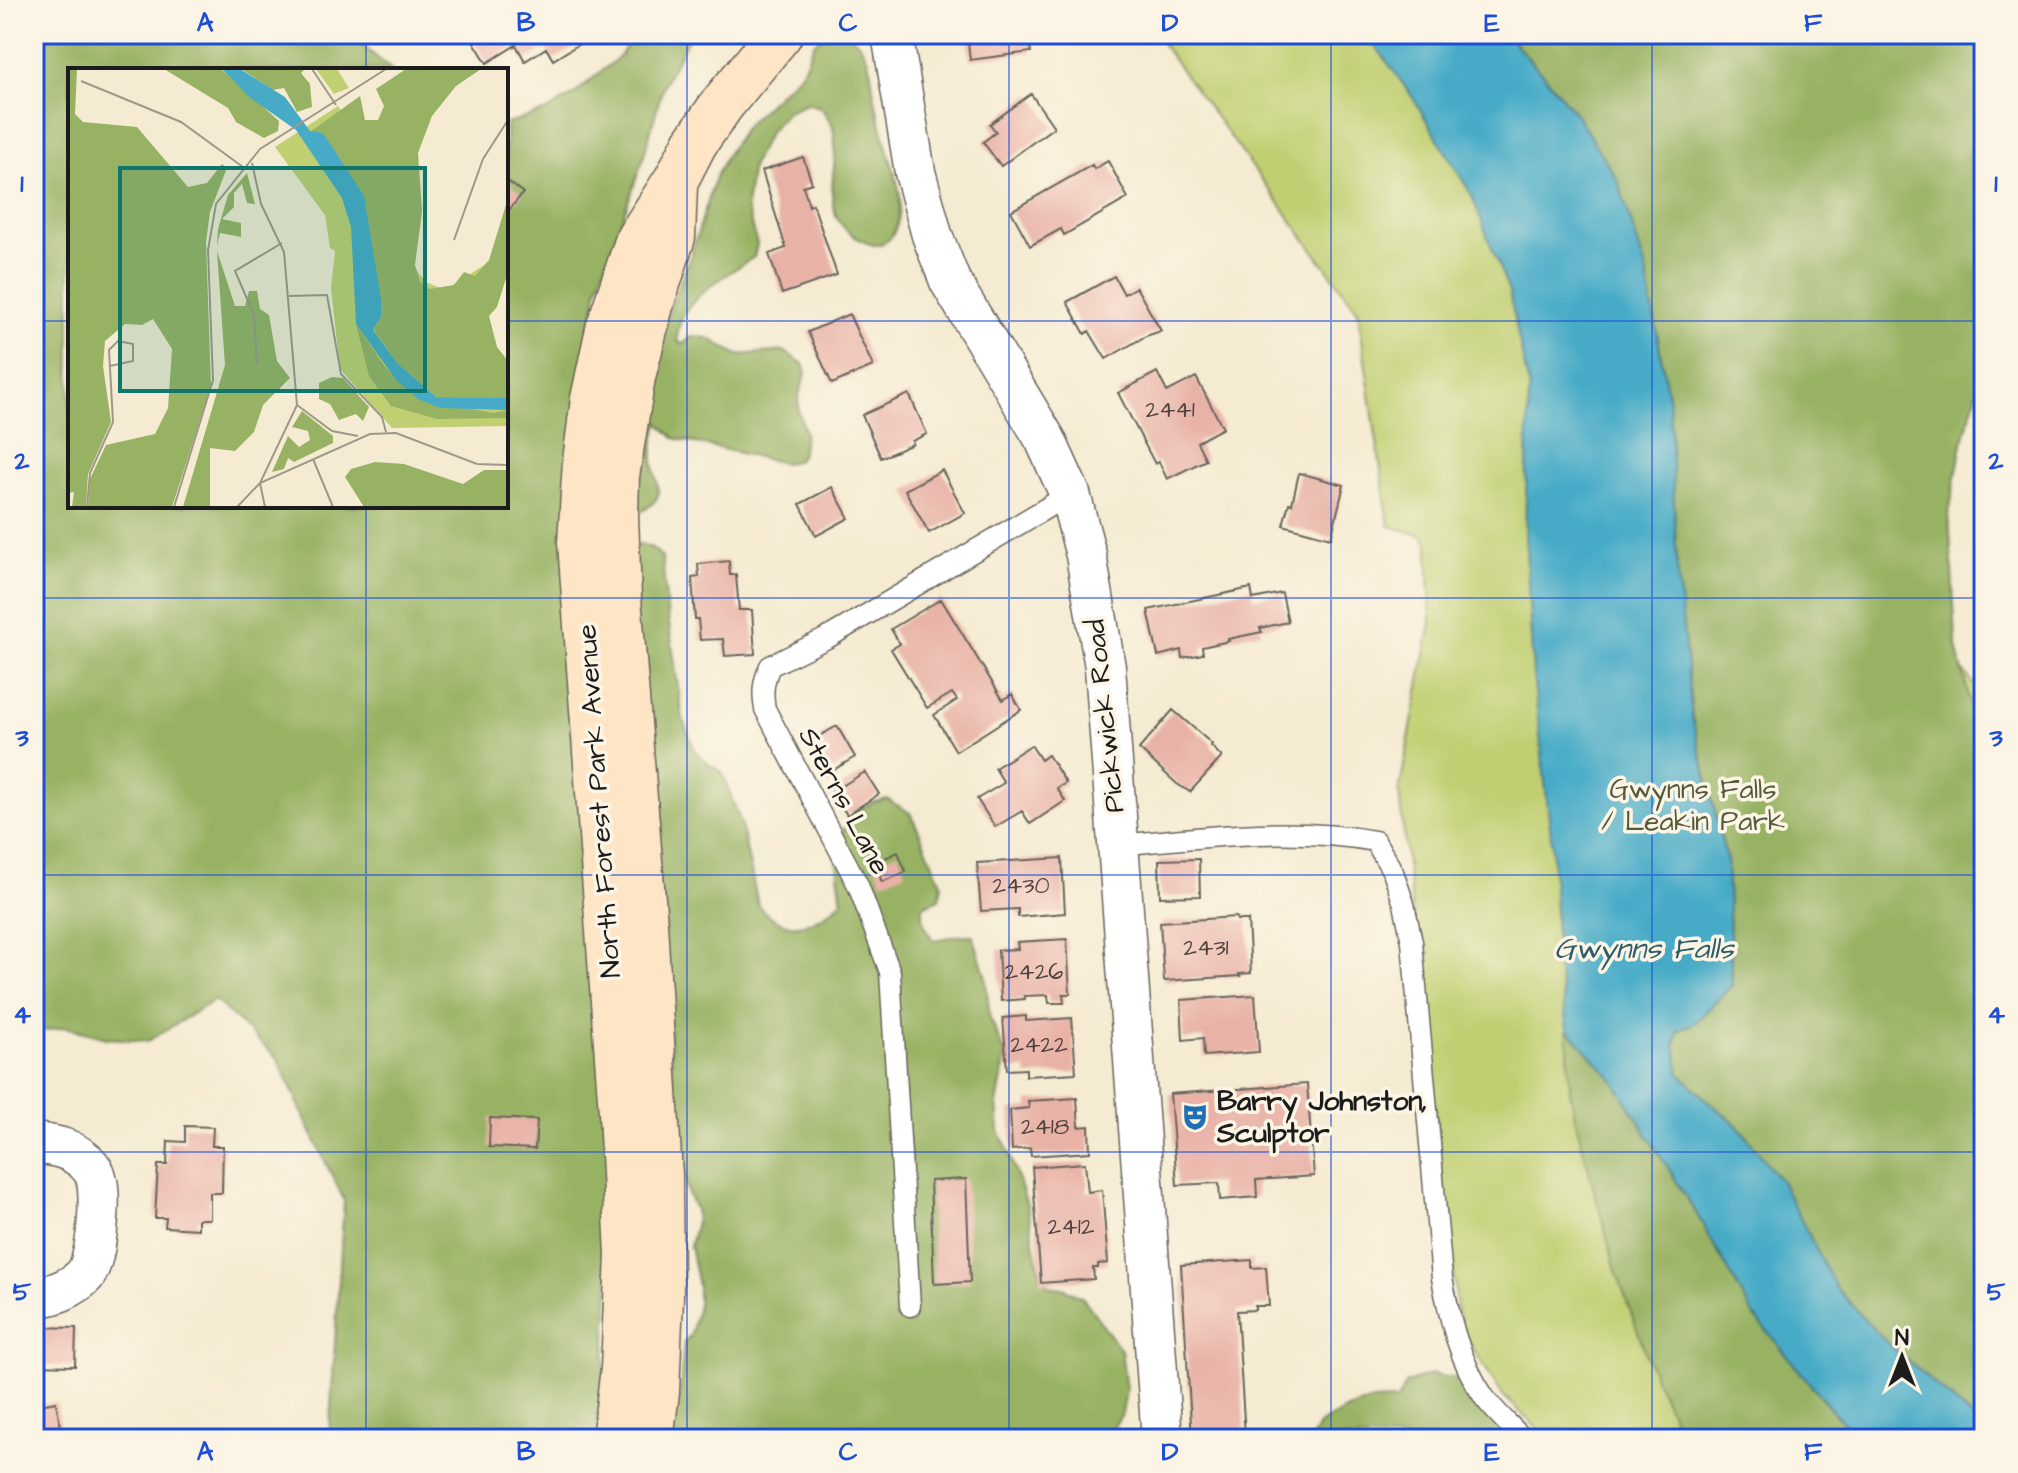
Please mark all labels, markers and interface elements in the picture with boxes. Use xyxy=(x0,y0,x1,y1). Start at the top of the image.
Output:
text: A xyxy=(197,5,214,41)
text: B xyxy=(517,5,536,41)
text: C xyxy=(839,5,858,41)
text: D xyxy=(1162,5,1179,41)
text: E xyxy=(1484,5,1500,41)
text: F xyxy=(1804,5,1823,41)
inset map xyxy=(68,68,508,508)
text: 1 xyxy=(20,166,24,202)
text: 1 xyxy=(1994,166,1998,202)
house number: 2441 xyxy=(1145,393,1195,427)
text: 2 xyxy=(14,443,30,479)
text: 2 xyxy=(1988,443,2004,479)
street label: Pickwick Road xyxy=(1075,617,1135,815)
street label: North Forest Park Avenue xyxy=(567,623,631,979)
text: 3 xyxy=(14,720,29,756)
street label: Sterns Lane xyxy=(789,720,899,882)
text: 3 xyxy=(1988,720,2003,756)
park label: Gwynns Falls / Leakin Park xyxy=(1601,770,1785,841)
house number: 2430 xyxy=(992,869,1050,903)
water label: Gwynns Falls xyxy=(1554,928,1735,971)
house number: 2431 xyxy=(1183,931,1229,965)
house number: 2426 xyxy=(1005,955,1063,989)
text: 4 xyxy=(13,997,31,1033)
text: 4 xyxy=(1987,997,2005,1033)
house number: 2422 xyxy=(1010,1028,1068,1062)
place label: Barry Johnston, Sculptor xyxy=(1216,1082,1427,1154)
theatre icon: Barry Johnston, Sculptor xyxy=(1180,1102,1210,1132)
house number: 2418 xyxy=(1021,1110,1069,1144)
house number: 2412 xyxy=(1048,1210,1095,1244)
text: 5 xyxy=(13,1274,32,1310)
text: 5 xyxy=(1987,1274,2006,1310)
north arrow xyxy=(1862,1317,1942,1397)
text: N xyxy=(1895,1323,1909,1354)
text: A xyxy=(197,1434,214,1470)
text: B xyxy=(517,1434,536,1470)
text: C xyxy=(839,1434,858,1470)
text: D xyxy=(1162,1434,1179,1470)
text: E xyxy=(1484,1434,1500,1470)
text: F xyxy=(1804,1434,1823,1470)

